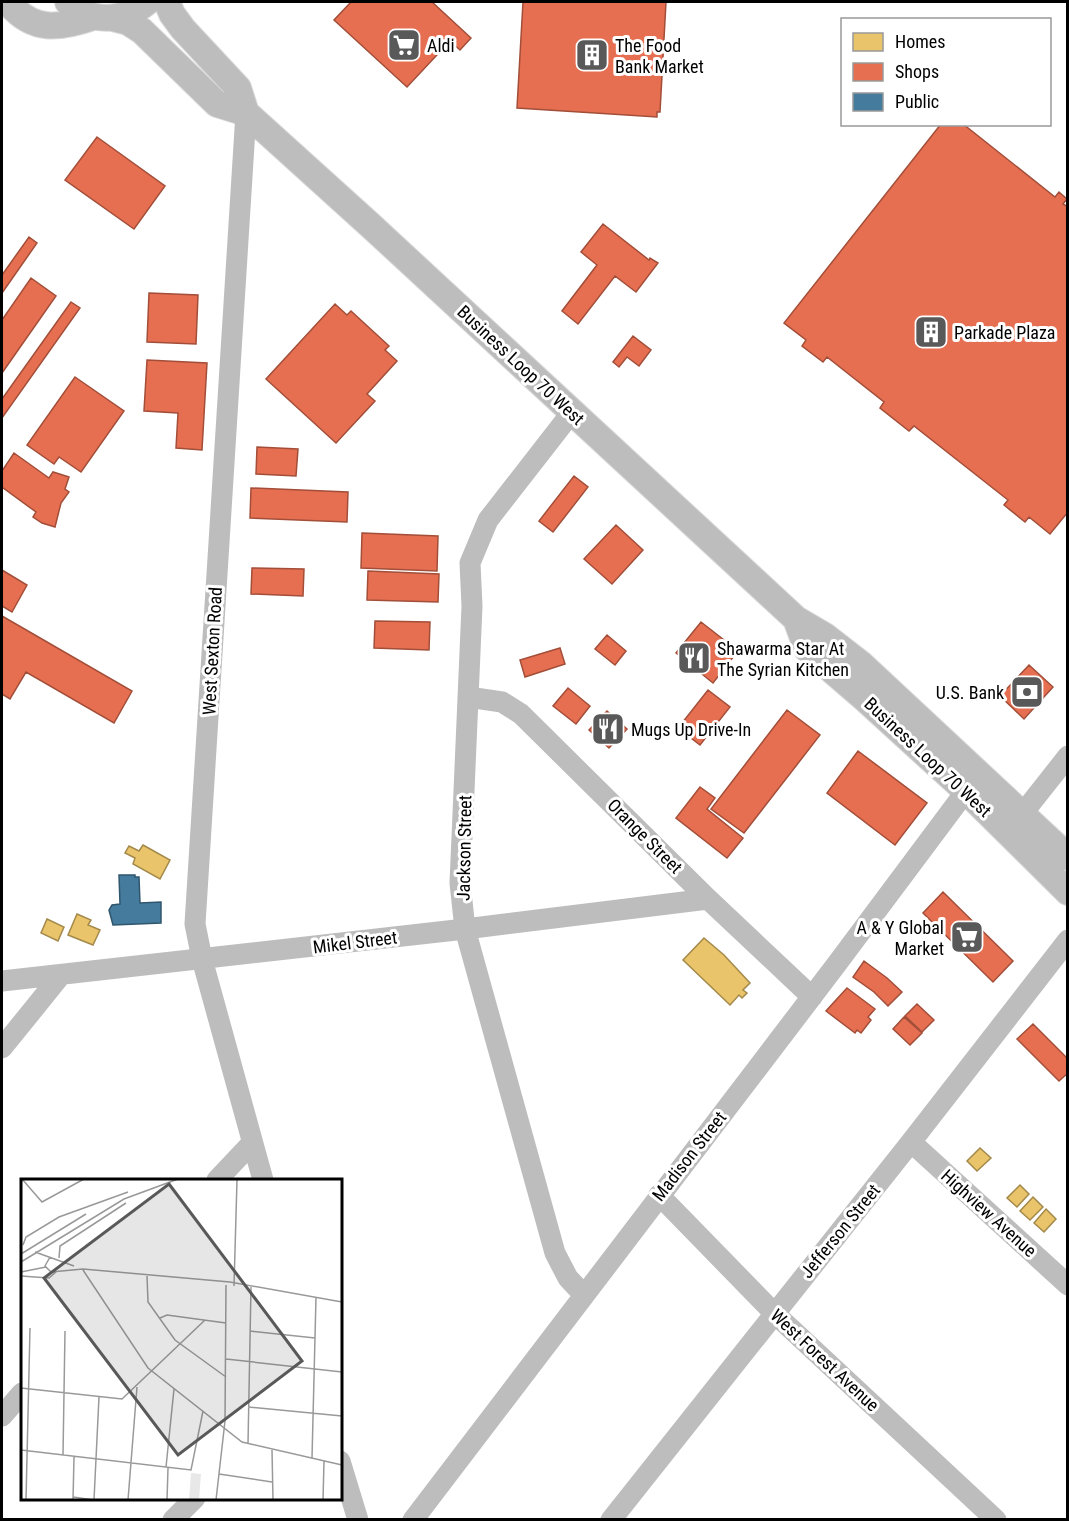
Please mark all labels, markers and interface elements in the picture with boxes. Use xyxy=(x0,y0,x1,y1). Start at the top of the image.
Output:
legend xyxy=(841,18,1051,126)
supermarket icon: Aldi xyxy=(386,27,422,63)
text: Homes xyxy=(895,31,945,52)
place label: Aldi xyxy=(427,35,455,56)
place label: The Food Bank Market xyxy=(615,35,704,77)
building icon: The Food Bank Market xyxy=(574,37,610,73)
text: Shops xyxy=(895,61,939,82)
text: Public xyxy=(895,91,939,112)
street label: Business Loop 70 West xyxy=(453,301,589,429)
building icon: Parkade Plaza xyxy=(913,314,949,350)
place label: Parkade Plaza xyxy=(954,322,1055,343)
street label: West Sexton Road xyxy=(198,586,226,716)
place label: Shawarma Star At The Syrian Kitchen xyxy=(717,638,849,680)
restaurant icon: Shawarma Star At The Syrian Kitchen xyxy=(676,640,712,676)
bank icon: U.S. Bank xyxy=(1009,674,1045,710)
place label: U.S. Bank xyxy=(936,682,1004,703)
street label: Business Loop 70 West xyxy=(860,693,996,821)
restaurant icon: Mugs Up Drive-In xyxy=(590,711,626,747)
place label: Mugs Up Drive-In xyxy=(631,719,751,740)
street label: Orange Street xyxy=(603,794,687,878)
street label: Jackson Street xyxy=(453,795,475,901)
place label: A & Y Global Market xyxy=(857,917,944,959)
supermarket icon: A & Y Global Market xyxy=(949,919,985,955)
street label: Mikel Street xyxy=(312,926,398,958)
street label: Madison Street xyxy=(648,1107,730,1205)
street label: Highview Avenue xyxy=(937,1165,1041,1261)
inset map xyxy=(21,1179,342,1500)
street label: Jefferson Street xyxy=(796,1180,884,1282)
street label: West Forest Avenue xyxy=(767,1304,883,1416)

